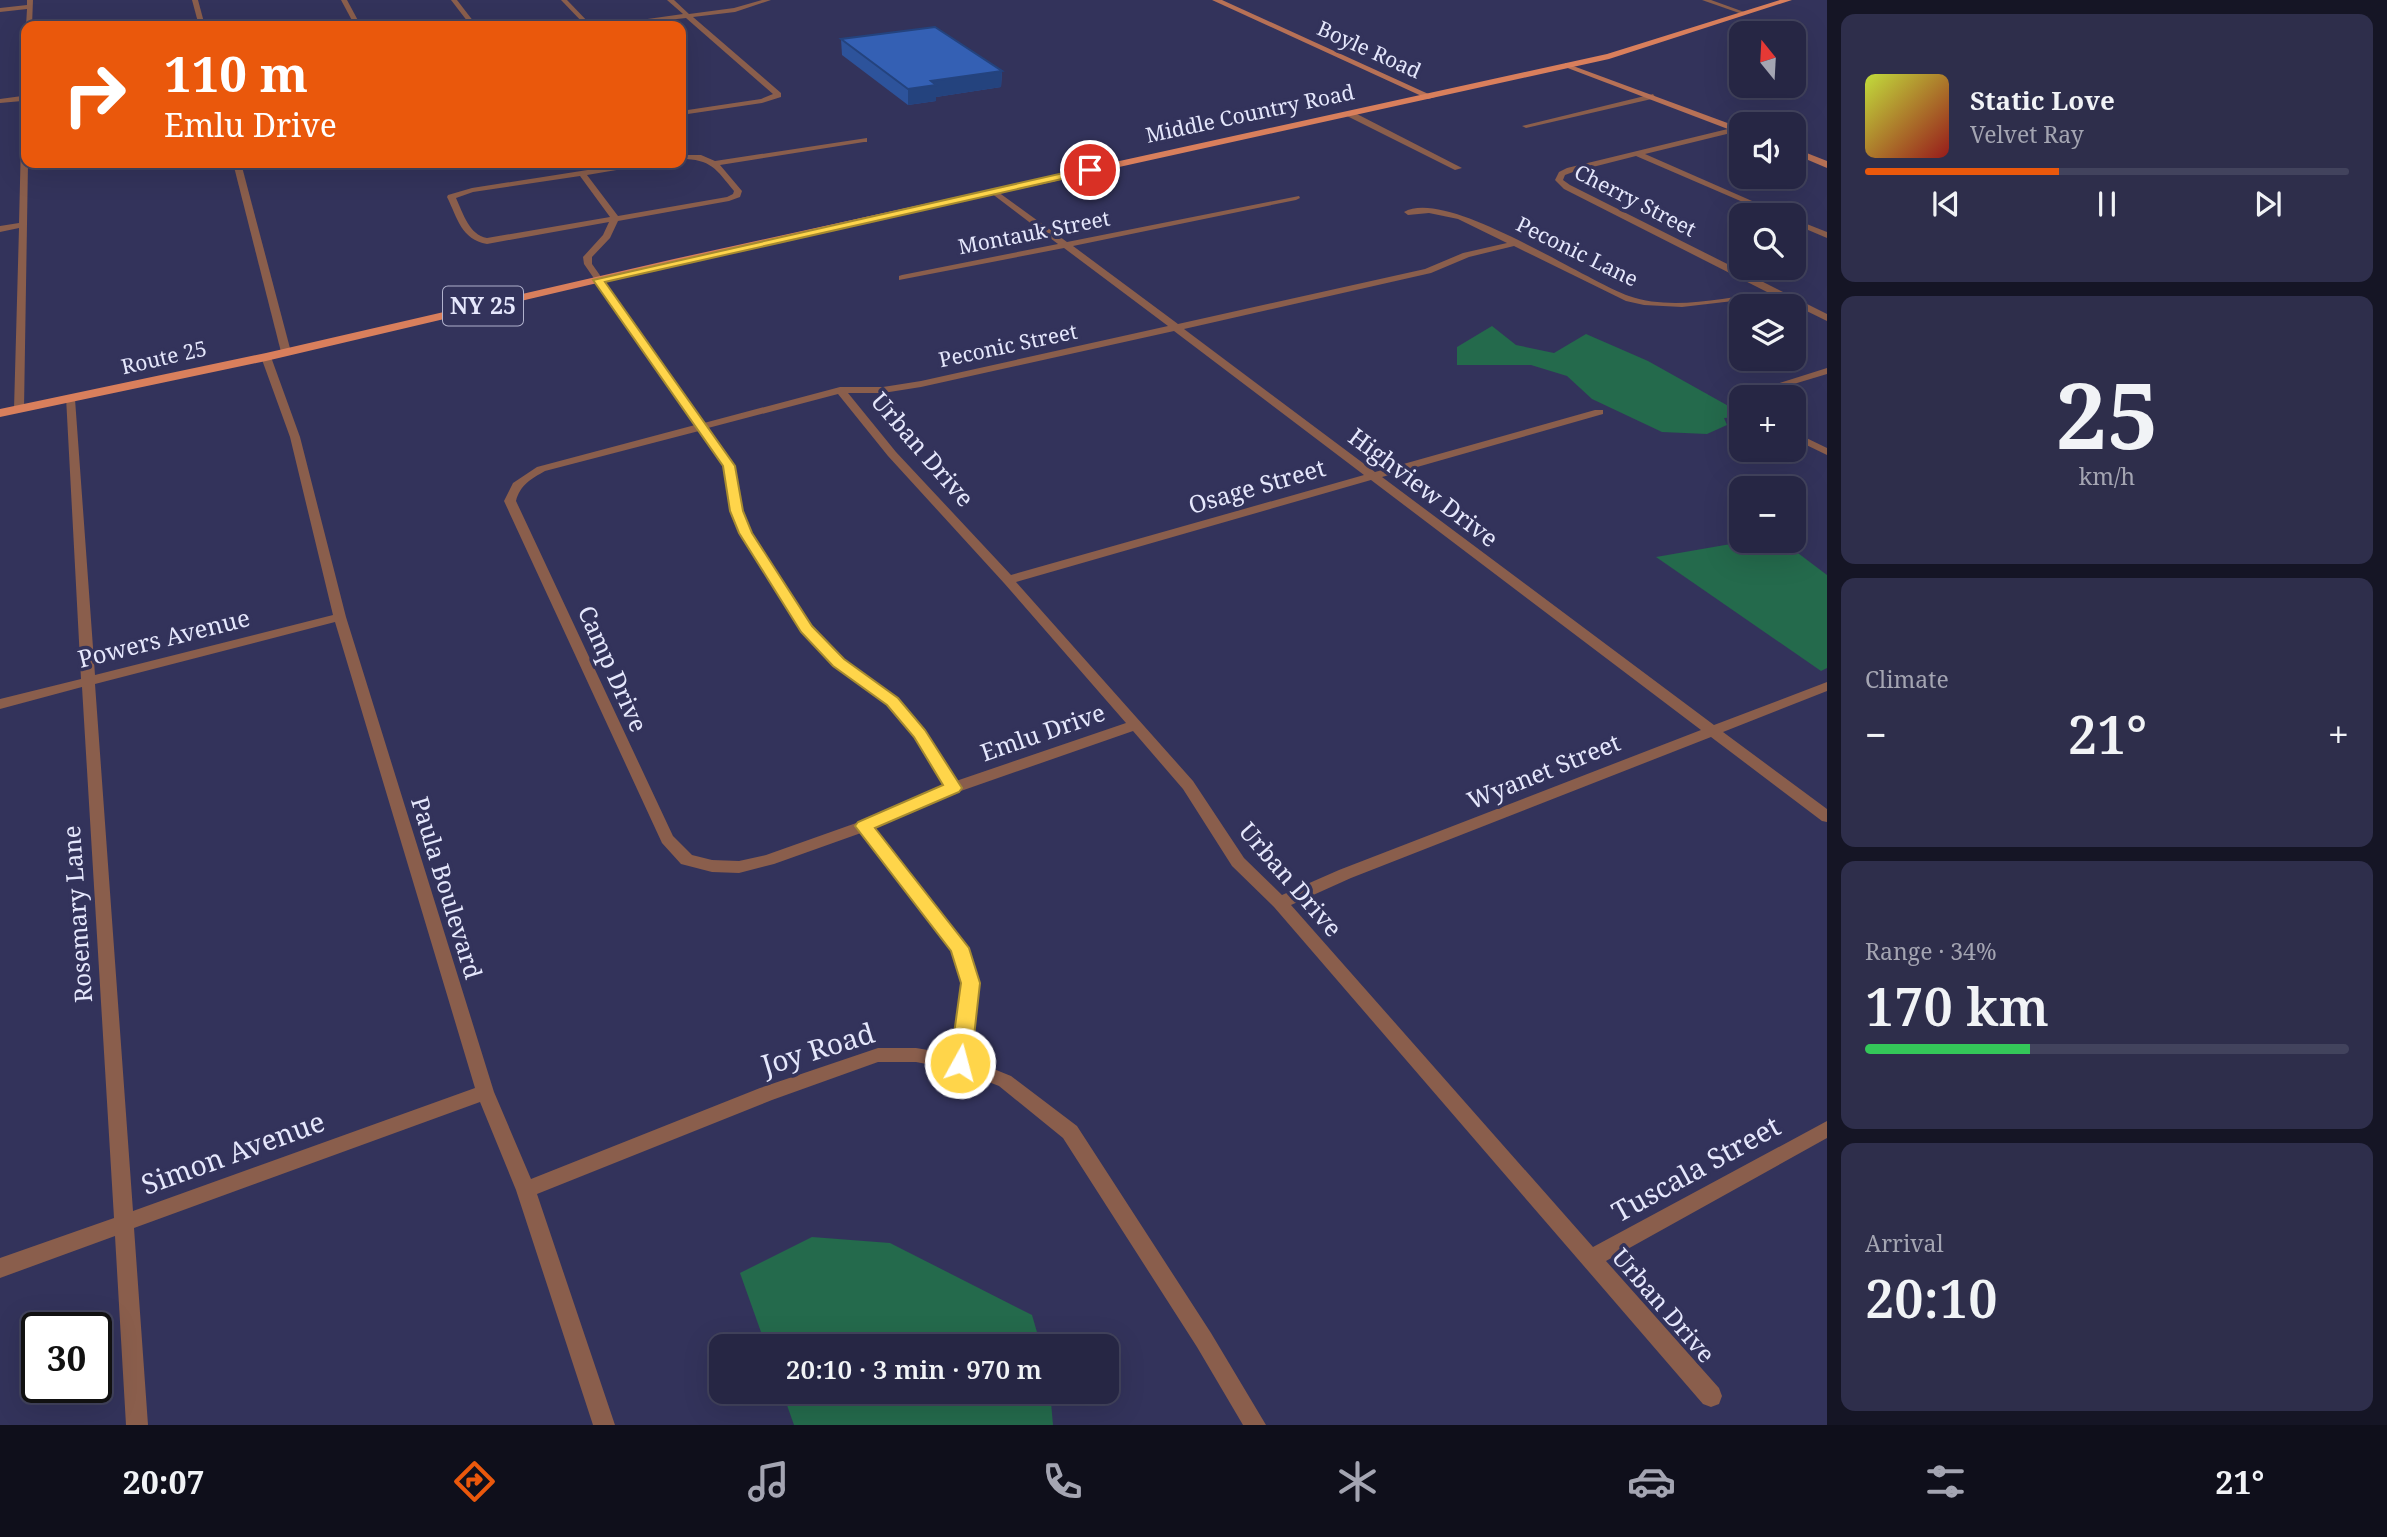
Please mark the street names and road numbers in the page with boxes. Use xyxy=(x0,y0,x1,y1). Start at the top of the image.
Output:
street label: Boyle Road xyxy=(1313,14,1426,85)
street label: Middle Country Road xyxy=(1143,77,1357,149)
street label: Cherry Street xyxy=(1570,157,1701,243)
street label: Montauk Street xyxy=(955,204,1112,260)
street label: Peconic Lane xyxy=(1512,210,1643,293)
road number: NY 25 xyxy=(443,286,523,326)
street label: Peconic Street xyxy=(936,317,1080,373)
street label: Route 25 xyxy=(118,334,209,380)
street label: Urban Drive xyxy=(864,385,982,513)
street label: Highview Drive xyxy=(1342,420,1505,554)
street label: Osage Street xyxy=(1184,450,1329,521)
street label: Powers Avenue xyxy=(74,600,253,675)
street label: Camp Drive xyxy=(571,600,656,737)
street label: Emlu Drive xyxy=(976,695,1109,768)
street label: Wyanet Street xyxy=(1462,725,1625,816)
street label: Paula Boulevard xyxy=(404,792,491,983)
street label: Urban Drive xyxy=(1232,815,1350,943)
street label: Rosemary Lane xyxy=(54,824,99,1004)
street label: Joy Road xyxy=(756,1013,879,1083)
street label: Simon Avenue xyxy=(136,1101,329,1203)
street label: Tuscala Street xyxy=(1605,1106,1787,1230)
street label: Urban Drive xyxy=(1605,1241,1723,1369)

